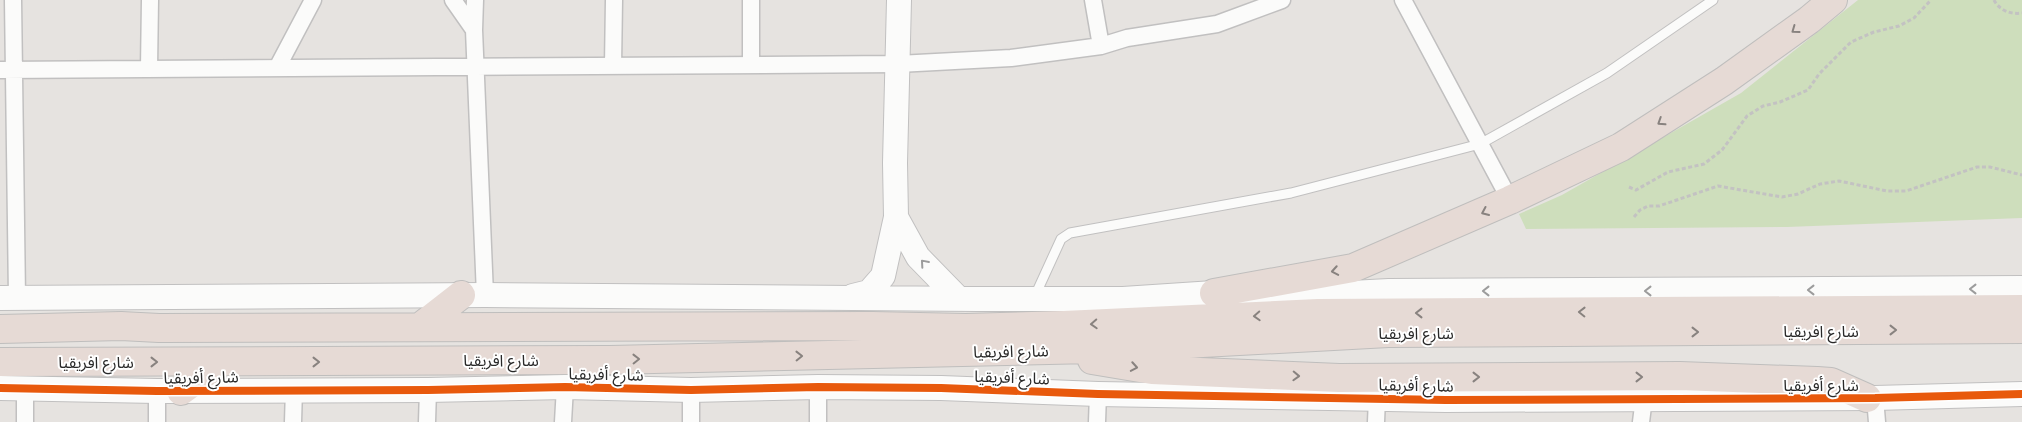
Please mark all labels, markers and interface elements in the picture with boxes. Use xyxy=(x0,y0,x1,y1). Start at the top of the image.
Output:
one-way arrow xyxy=(1791,24,1801,33)
one-way arrow xyxy=(1657,115,1666,125)
one-way arrow xyxy=(1481,205,1490,216)
one-way arrow xyxy=(921,260,929,269)
one-way arrow xyxy=(1330,266,1339,276)
one-way arrow xyxy=(1969,283,1977,294)
one-way arrow xyxy=(1807,285,1814,295)
one-way arrow xyxy=(1482,286,1490,296)
one-way arrow xyxy=(1644,286,1652,296)
one-way arrow xyxy=(1577,307,1585,317)
one-way arrow xyxy=(1415,308,1422,318)
one-way arrow xyxy=(1252,311,1260,322)
one-way arrow xyxy=(1090,318,1098,329)
street label: شارع افريقيا xyxy=(1783,322,1859,344)
street label: شارع افريقيا xyxy=(1378,324,1454,346)
one-way arrow xyxy=(1889,325,1897,335)
one-way arrow xyxy=(1692,327,1699,337)
street label: شارع افريقيا xyxy=(973,341,1049,365)
one-way arrow xyxy=(795,350,803,361)
street label: شارع افريقيا xyxy=(463,351,539,373)
street label: شارع افريقيا xyxy=(58,353,134,375)
one-way arrow xyxy=(632,354,640,364)
one-way arrow xyxy=(150,357,158,367)
one-way arrow xyxy=(312,357,320,367)
one-way arrow xyxy=(1130,362,1139,372)
street label: شارع أفريقيا xyxy=(568,364,644,388)
street label: شارع أفريقيا xyxy=(163,367,239,391)
street label: شارع أفريقيا xyxy=(974,367,1050,391)
one-way arrow xyxy=(1293,371,1301,381)
one-way arrow xyxy=(1473,372,1481,382)
one-way arrow xyxy=(1636,372,1643,382)
street label: شارع أفريقيا xyxy=(1378,375,1454,399)
street label: شارع أفريقيا xyxy=(1783,376,1859,398)

